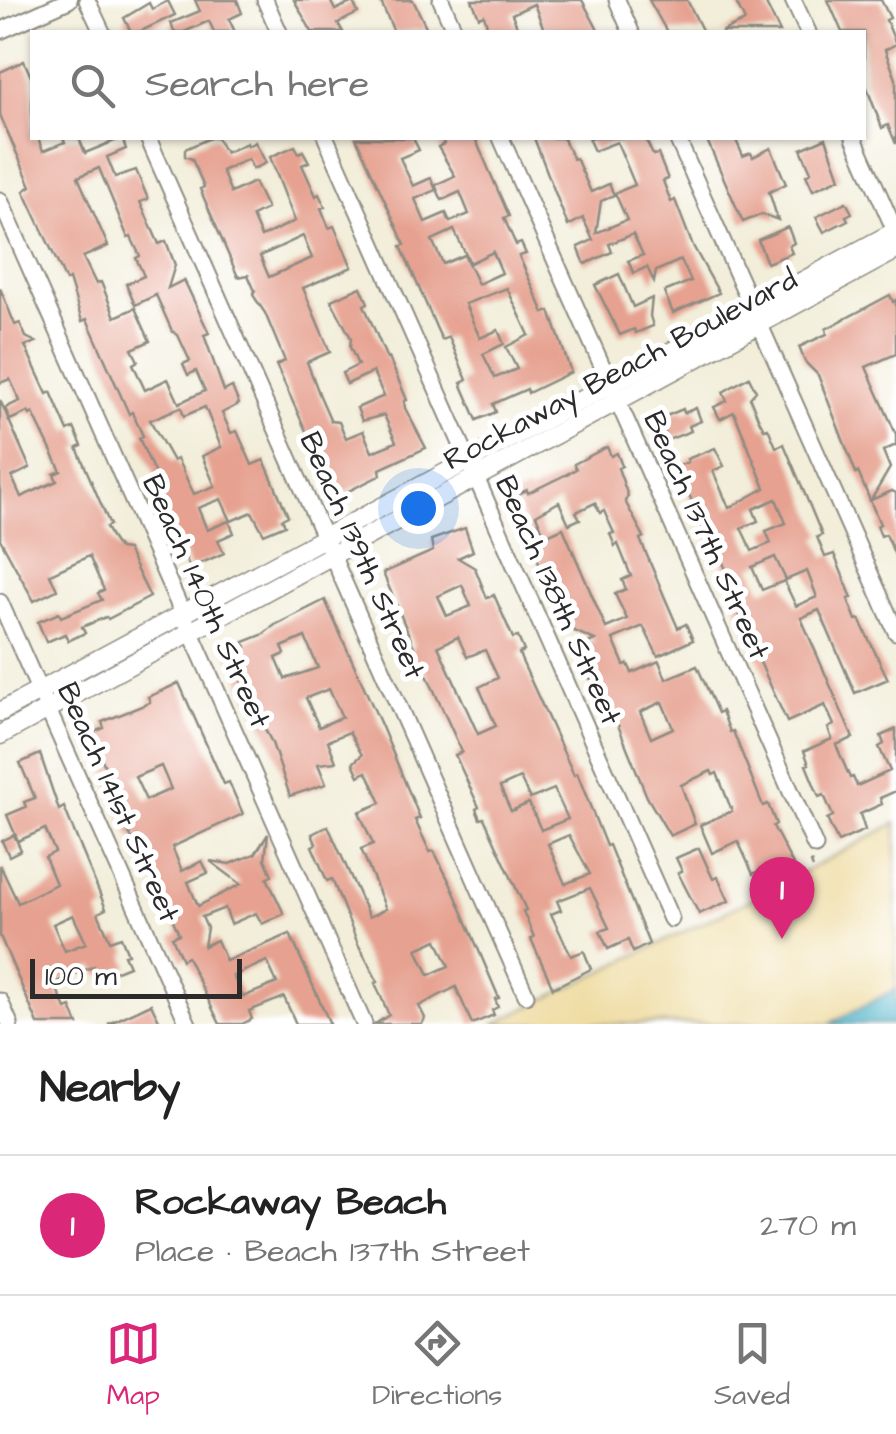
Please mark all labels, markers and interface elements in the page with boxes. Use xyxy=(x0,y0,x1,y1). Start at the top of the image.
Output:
search box xyxy=(30,30,866,140)
icon: search xyxy=(65,58,120,113)
text: Search here xyxy=(145,59,369,111)
street label: Rockaway Beach Boulevard xyxy=(436,259,805,482)
street label: Beach 137th Street xyxy=(632,405,780,666)
street label: Beach 139th Street xyxy=(289,425,435,686)
street label: Beach 140th Street xyxy=(131,468,281,735)
street label: Beach 138th Street xyxy=(484,469,632,732)
your location xyxy=(393,483,444,534)
street label: Beach 141st Street xyxy=(46,676,190,929)
pin: 1 xyxy=(750,856,814,939)
scale bar xyxy=(30,954,242,998)
text: 100 m xyxy=(45,957,117,996)
text: Nearby xyxy=(40,1060,180,1118)
text: Rockaway Beach xyxy=(135,1177,446,1229)
text: 1 xyxy=(70,1203,75,1248)
text: 270 m xyxy=(760,1203,856,1248)
text: Place · Beach 137th Street xyxy=(135,1229,530,1274)
tab: Map xyxy=(106,1316,161,1415)
tab: Directions xyxy=(372,1316,502,1415)
tab: Saved xyxy=(714,1316,790,1415)

